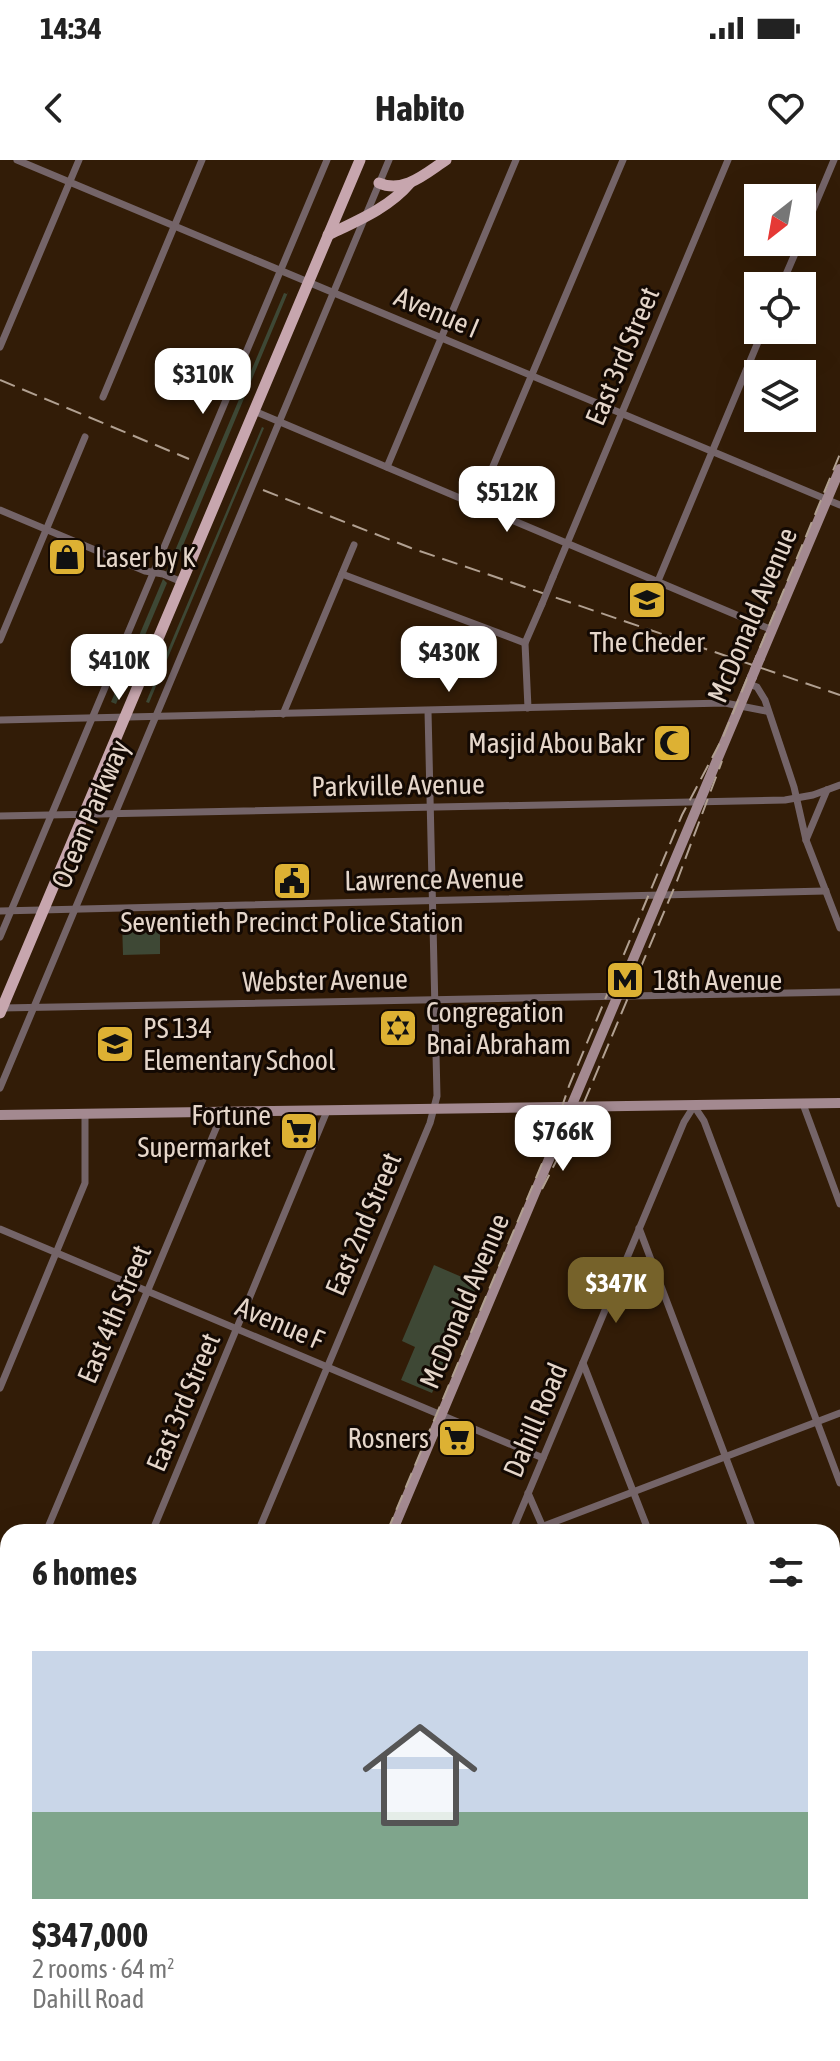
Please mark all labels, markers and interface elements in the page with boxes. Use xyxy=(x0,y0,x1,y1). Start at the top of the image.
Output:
text: 14:34 xyxy=(40,11,102,45)
icon: back xyxy=(32,86,76,130)
icon: heart xyxy=(764,86,808,130)
text: Habito xyxy=(375,87,465,129)
north arrow xyxy=(744,184,816,256)
map controls xyxy=(744,184,816,432)
button: locate xyxy=(744,272,816,344)
street label: Avenue I xyxy=(390,280,484,344)
street label: East 3rd Street xyxy=(579,282,665,430)
pin: $310K xyxy=(147,348,259,416)
text: $310K xyxy=(173,359,233,389)
button: layers xyxy=(744,360,816,432)
pin: $512K xyxy=(451,466,563,534)
text: $512K xyxy=(477,477,537,507)
street label: McDonald Avenue xyxy=(701,523,803,707)
shop icon: Laser by K xyxy=(46,536,88,578)
place label: Laser by K xyxy=(95,541,196,573)
school or university icon: The Cheder xyxy=(626,579,668,621)
pin: $430K xyxy=(393,626,505,694)
place label: The Cheder xyxy=(590,626,705,658)
pin: $410K xyxy=(63,634,175,702)
text: $430K xyxy=(419,637,479,667)
text: $410K xyxy=(89,645,149,675)
mosque icon: Masjid Abou Bakr xyxy=(651,722,693,764)
place label: Masjid Abou Bakr xyxy=(468,727,645,759)
street label: Ocean Parkway xyxy=(44,735,136,893)
street label: Parkville Avenue xyxy=(311,767,485,803)
public building icon: Seventieth Precinct Police Station xyxy=(271,860,313,902)
street label: Lawrence Avenue xyxy=(344,861,524,897)
place label: Seventieth Precinct Police Station xyxy=(120,906,464,938)
metro station icon: 18th Avenue xyxy=(604,959,646,1001)
street label: Webster Avenue xyxy=(242,963,408,997)
place label: 18th Avenue xyxy=(653,964,782,996)
place label: Congregation Bnai Abraham xyxy=(426,996,571,1060)
synagogue icon: Congregation Bnai Abraham xyxy=(377,1007,419,1049)
place label: PS 134 Elementary School xyxy=(143,1012,336,1076)
school or university icon: PS 134 Elementary School xyxy=(94,1023,136,1065)
place label: Fortune Supermarket xyxy=(137,1099,271,1163)
pin: $766K xyxy=(507,1105,619,1173)
supermarket icon: Fortune Supermarket xyxy=(278,1110,320,1152)
text: $766K xyxy=(533,1116,593,1146)
street label: East 2nd Street xyxy=(319,1148,407,1300)
street label: McDonald Avenue xyxy=(413,1209,515,1393)
street label: East 4th Street xyxy=(71,1240,157,1388)
pin: $347K xyxy=(560,1257,672,1325)
text: $347K xyxy=(586,1268,646,1298)
street label: Avenue F xyxy=(231,1290,329,1356)
street label: East 3rd Street xyxy=(140,1328,226,1476)
street label: Dahill Road xyxy=(497,1358,573,1482)
supermarket icon: Rosners xyxy=(436,1417,478,1459)
place label: Rosners xyxy=(348,1422,429,1454)
icon: filters xyxy=(764,1550,808,1594)
text: 6 homes xyxy=(32,1553,137,1592)
icon: home xyxy=(348,1703,492,1847)
text: $347,000 xyxy=(32,1915,148,1954)
text: 2 rooms · 64 m² xyxy=(32,1954,174,1984)
text: Dahill Road xyxy=(32,1984,144,2014)

